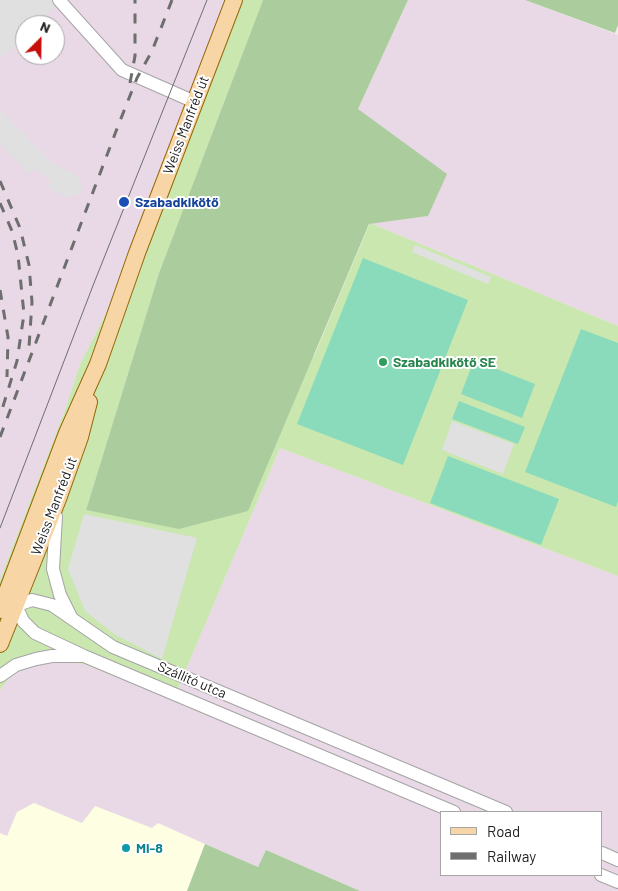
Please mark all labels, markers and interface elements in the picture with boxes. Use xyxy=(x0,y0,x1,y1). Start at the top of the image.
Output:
north arrow xyxy=(15,15,65,65)
text: N xyxy=(38,17,53,36)
street label: Weiss Manfréd út xyxy=(160,73,212,177)
place label: Szabadkikötő xyxy=(135,194,219,210)
marker: Szabadkikötő xyxy=(117,195,131,209)
place label: Szabadkikötő SE xyxy=(393,354,496,370)
marker: Szabadkikötő SE xyxy=(377,356,389,368)
street label: Weiss Manfréd út xyxy=(28,454,80,558)
street label: Szállító utca xyxy=(155,658,229,702)
legend xyxy=(440,811,603,876)
text: Road xyxy=(487,822,520,840)
place label: Mi-8 xyxy=(136,840,163,856)
marker: Mi-8 xyxy=(120,842,132,854)
text: Railway xyxy=(487,847,536,865)

